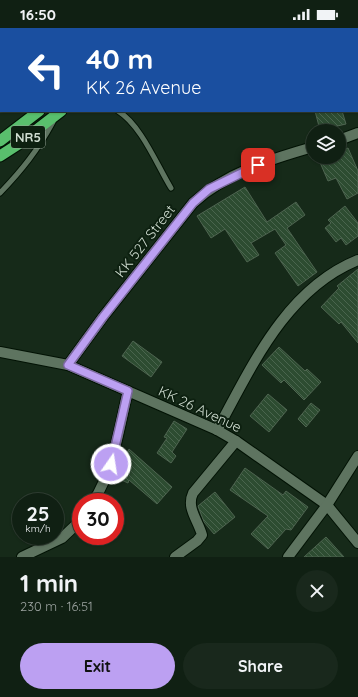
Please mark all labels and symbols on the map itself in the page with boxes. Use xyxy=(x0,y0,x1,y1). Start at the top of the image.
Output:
road number: NR5 xyxy=(11,126,45,148)
pin xyxy=(241,148,275,182)
street label: KK 527 Street xyxy=(111,201,179,281)
street label: KK 26 Avenue xyxy=(156,382,245,436)
position arrow xyxy=(90,443,132,485)
speed limit sign: 30 xyxy=(72,493,124,545)

